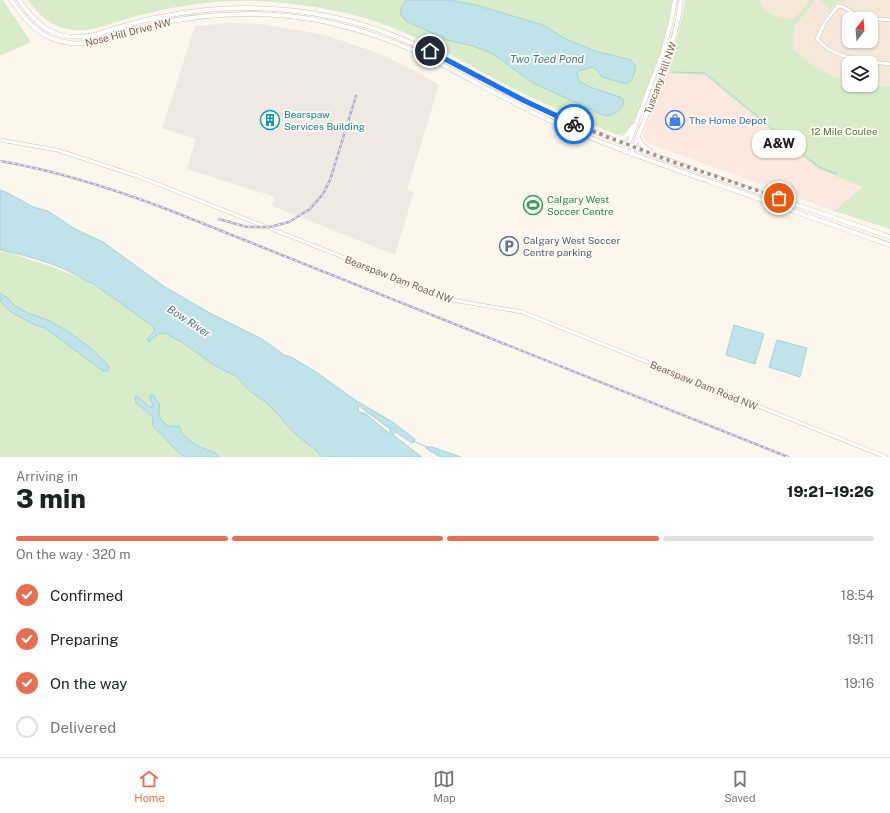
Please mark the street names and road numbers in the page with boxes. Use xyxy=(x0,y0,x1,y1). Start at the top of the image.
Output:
street label: Nose Hill Drive NW xyxy=(84,15,173,48)
street label: Tuscany Hill NW xyxy=(641,40,679,116)
street label: Bearspaw Dam Road NW xyxy=(343,253,455,305)
street label: Bearspaw Dam Road NW xyxy=(648,358,760,412)

